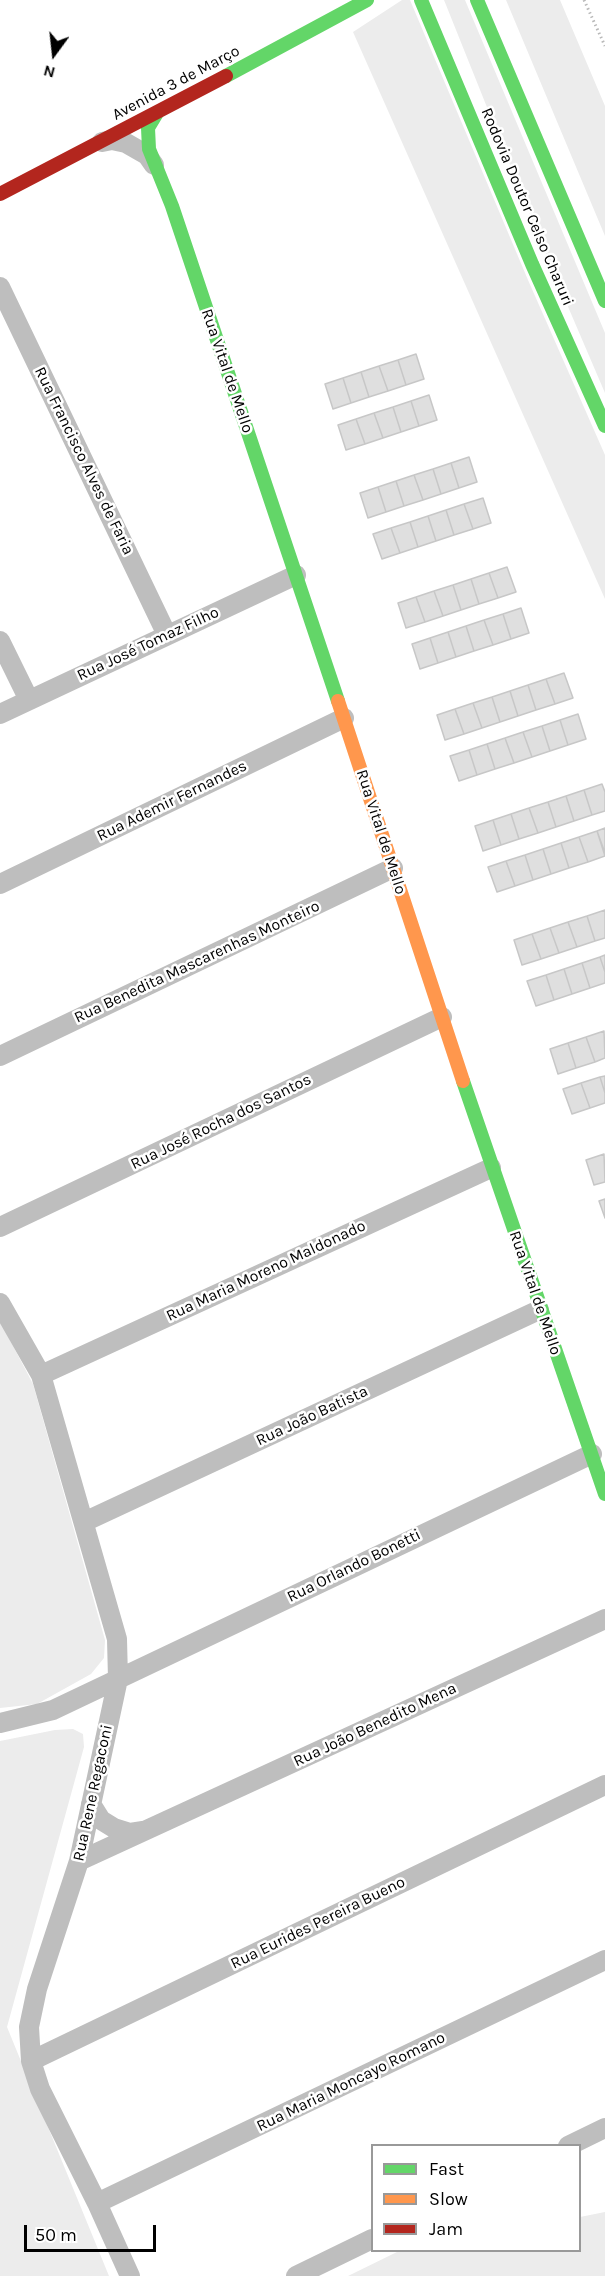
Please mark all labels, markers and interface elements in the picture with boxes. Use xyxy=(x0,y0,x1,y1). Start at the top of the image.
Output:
north arrow xyxy=(24,24,84,84)
street label: Avenida 3 de Março xyxy=(109,41,243,125)
text: N xyxy=(41,61,57,83)
street label: Rodovia Doutor Celso Charuri xyxy=(476,105,578,309)
street label: Rua Vital de Mello xyxy=(197,306,257,436)
street label: Rua Francisco Alves de Faria xyxy=(30,364,138,558)
street label: Rua José Tomaz Filho xyxy=(74,603,222,685)
street label: Rua Ademir Fernandes xyxy=(94,756,250,846)
street label: Rua Vital de Mello xyxy=(352,767,410,897)
street label: Rua Benedita Mascarenhas Monteiro xyxy=(71,897,323,1027)
street label: Rua José Rocha dos Santos xyxy=(128,1070,314,1174)
street label: Rua Maria Moreno Maldonado xyxy=(163,1216,369,1326)
street label: Rua Vital de Mello xyxy=(505,1228,565,1358)
street label: Rua João Batista xyxy=(253,1382,371,1450)
street label: Rua Orlando Bonetti xyxy=(284,1525,424,1607)
street label: Rua João Benedito Mena xyxy=(290,1679,460,1771)
street label: Rua Rene Regaconi xyxy=(69,1723,117,1863)
street label: Rua Eurides Pereira Bueno xyxy=(228,1872,408,1974)
street label: Rua Maria Moncayo Romano xyxy=(254,2028,448,2136)
legend xyxy=(371,2144,581,2252)
text: Fast xyxy=(429,2158,464,2180)
text: Slow xyxy=(429,2188,468,2210)
scale bar xyxy=(27,2213,159,2251)
text: Jam xyxy=(429,2218,463,2240)
text: 50 m xyxy=(35,2224,77,2246)

